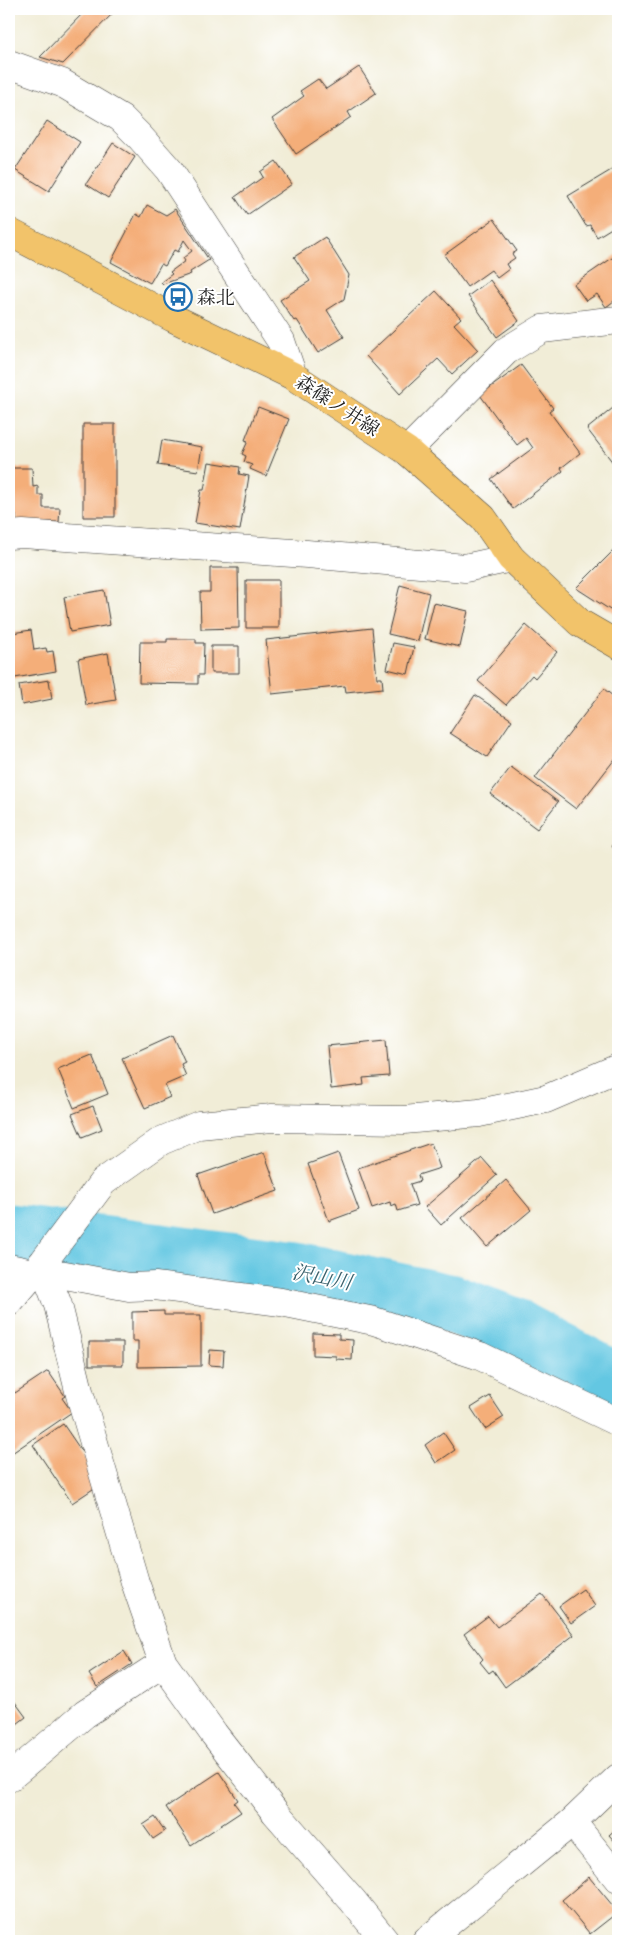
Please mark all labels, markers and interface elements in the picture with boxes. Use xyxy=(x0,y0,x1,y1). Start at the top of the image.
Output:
bus stop icon: 森北 xyxy=(163,282,193,312)
place label: 森北 xyxy=(197,285,235,311)
street label: 森篠ノ井線 xyxy=(291,369,384,443)
water label: 沢山川 xyxy=(290,1259,356,1297)

